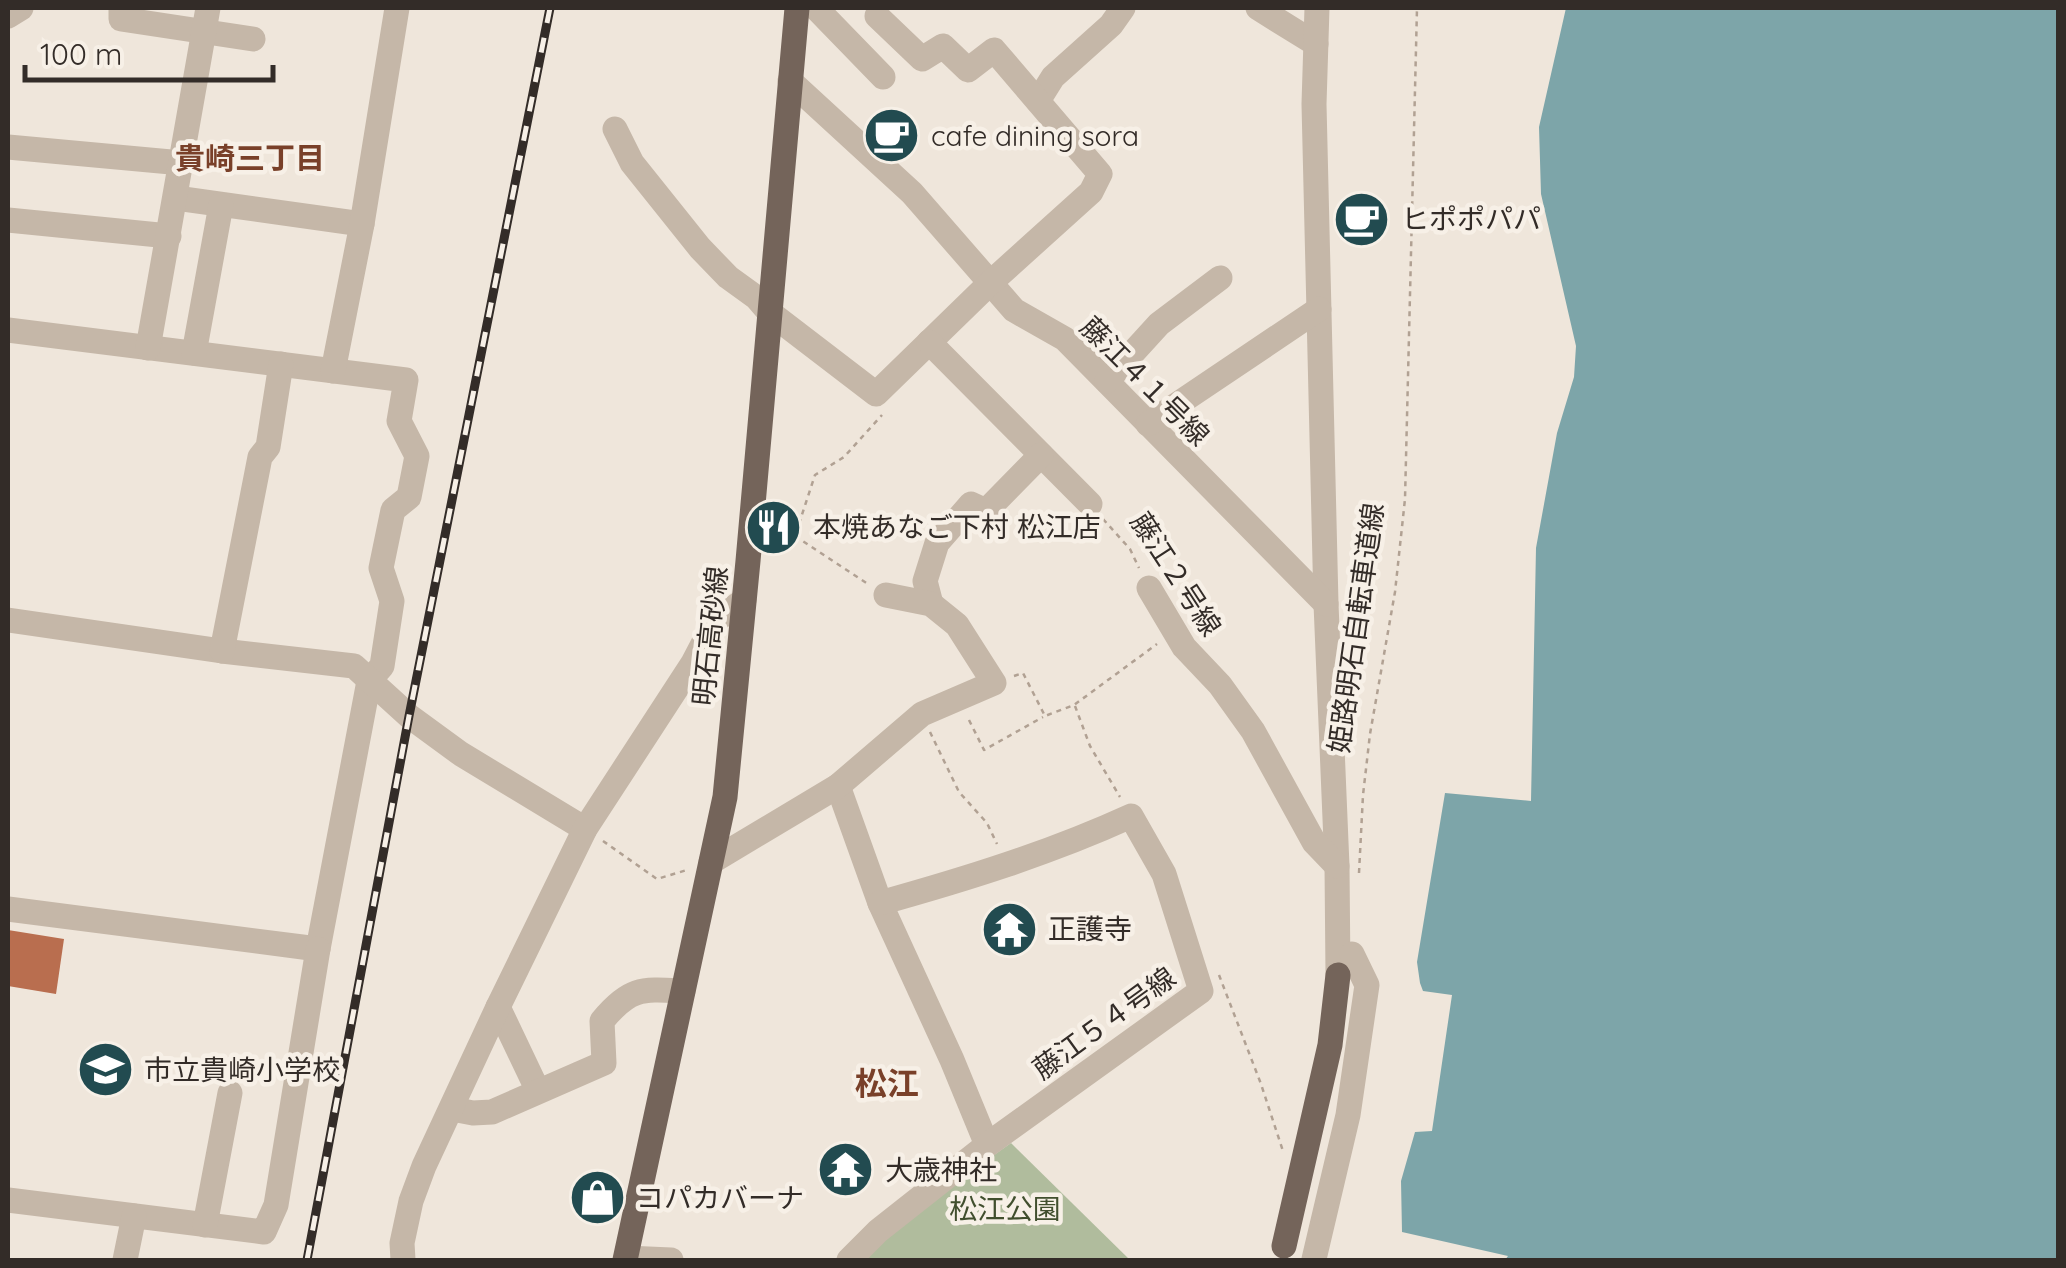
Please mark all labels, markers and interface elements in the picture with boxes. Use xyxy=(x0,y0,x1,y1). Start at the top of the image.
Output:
scale bar xyxy=(25,20,272,82)
text: 100 m xyxy=(40,35,122,73)
cafe icon: cafe dining sora xyxy=(862,106,922,166)
place label: cafe dining sora xyxy=(931,118,1139,153)
district label: 貴崎三丁目 xyxy=(175,139,325,177)
cafe icon: ヒポポパパ xyxy=(1332,189,1392,249)
place label: ヒポポパパ xyxy=(1401,201,1541,236)
street label: 藤江４１号線 xyxy=(1074,309,1217,452)
restaurant icon: 本焼あなご下村 松江店 xyxy=(744,497,804,557)
street label: 姫路明石自転車道線 xyxy=(1321,501,1390,755)
street label: 藤江２号線 xyxy=(1124,505,1229,642)
place label: 本焼あなご下村 松江店 xyxy=(813,509,1101,544)
street label: 明石高砂線 xyxy=(685,564,734,707)
temple icon: 正護寺 xyxy=(979,899,1039,959)
place label: 正護寺 xyxy=(1048,911,1132,946)
street label: 藤江５４号線 xyxy=(1025,959,1182,1086)
school or university icon: 市立貴崎小学校 xyxy=(75,1040,135,1100)
place label: 市立貴崎小学校 xyxy=(144,1052,340,1087)
district label: 松江 xyxy=(855,1063,919,1103)
temple icon: 大歳神社 xyxy=(816,1140,876,1200)
place label: 大歳神社 xyxy=(885,1152,997,1187)
shop icon: コパカバーナ xyxy=(567,1168,627,1228)
place label: コパカバーナ xyxy=(636,1180,804,1215)
park label: 松江公園 xyxy=(949,1191,1061,1226)

